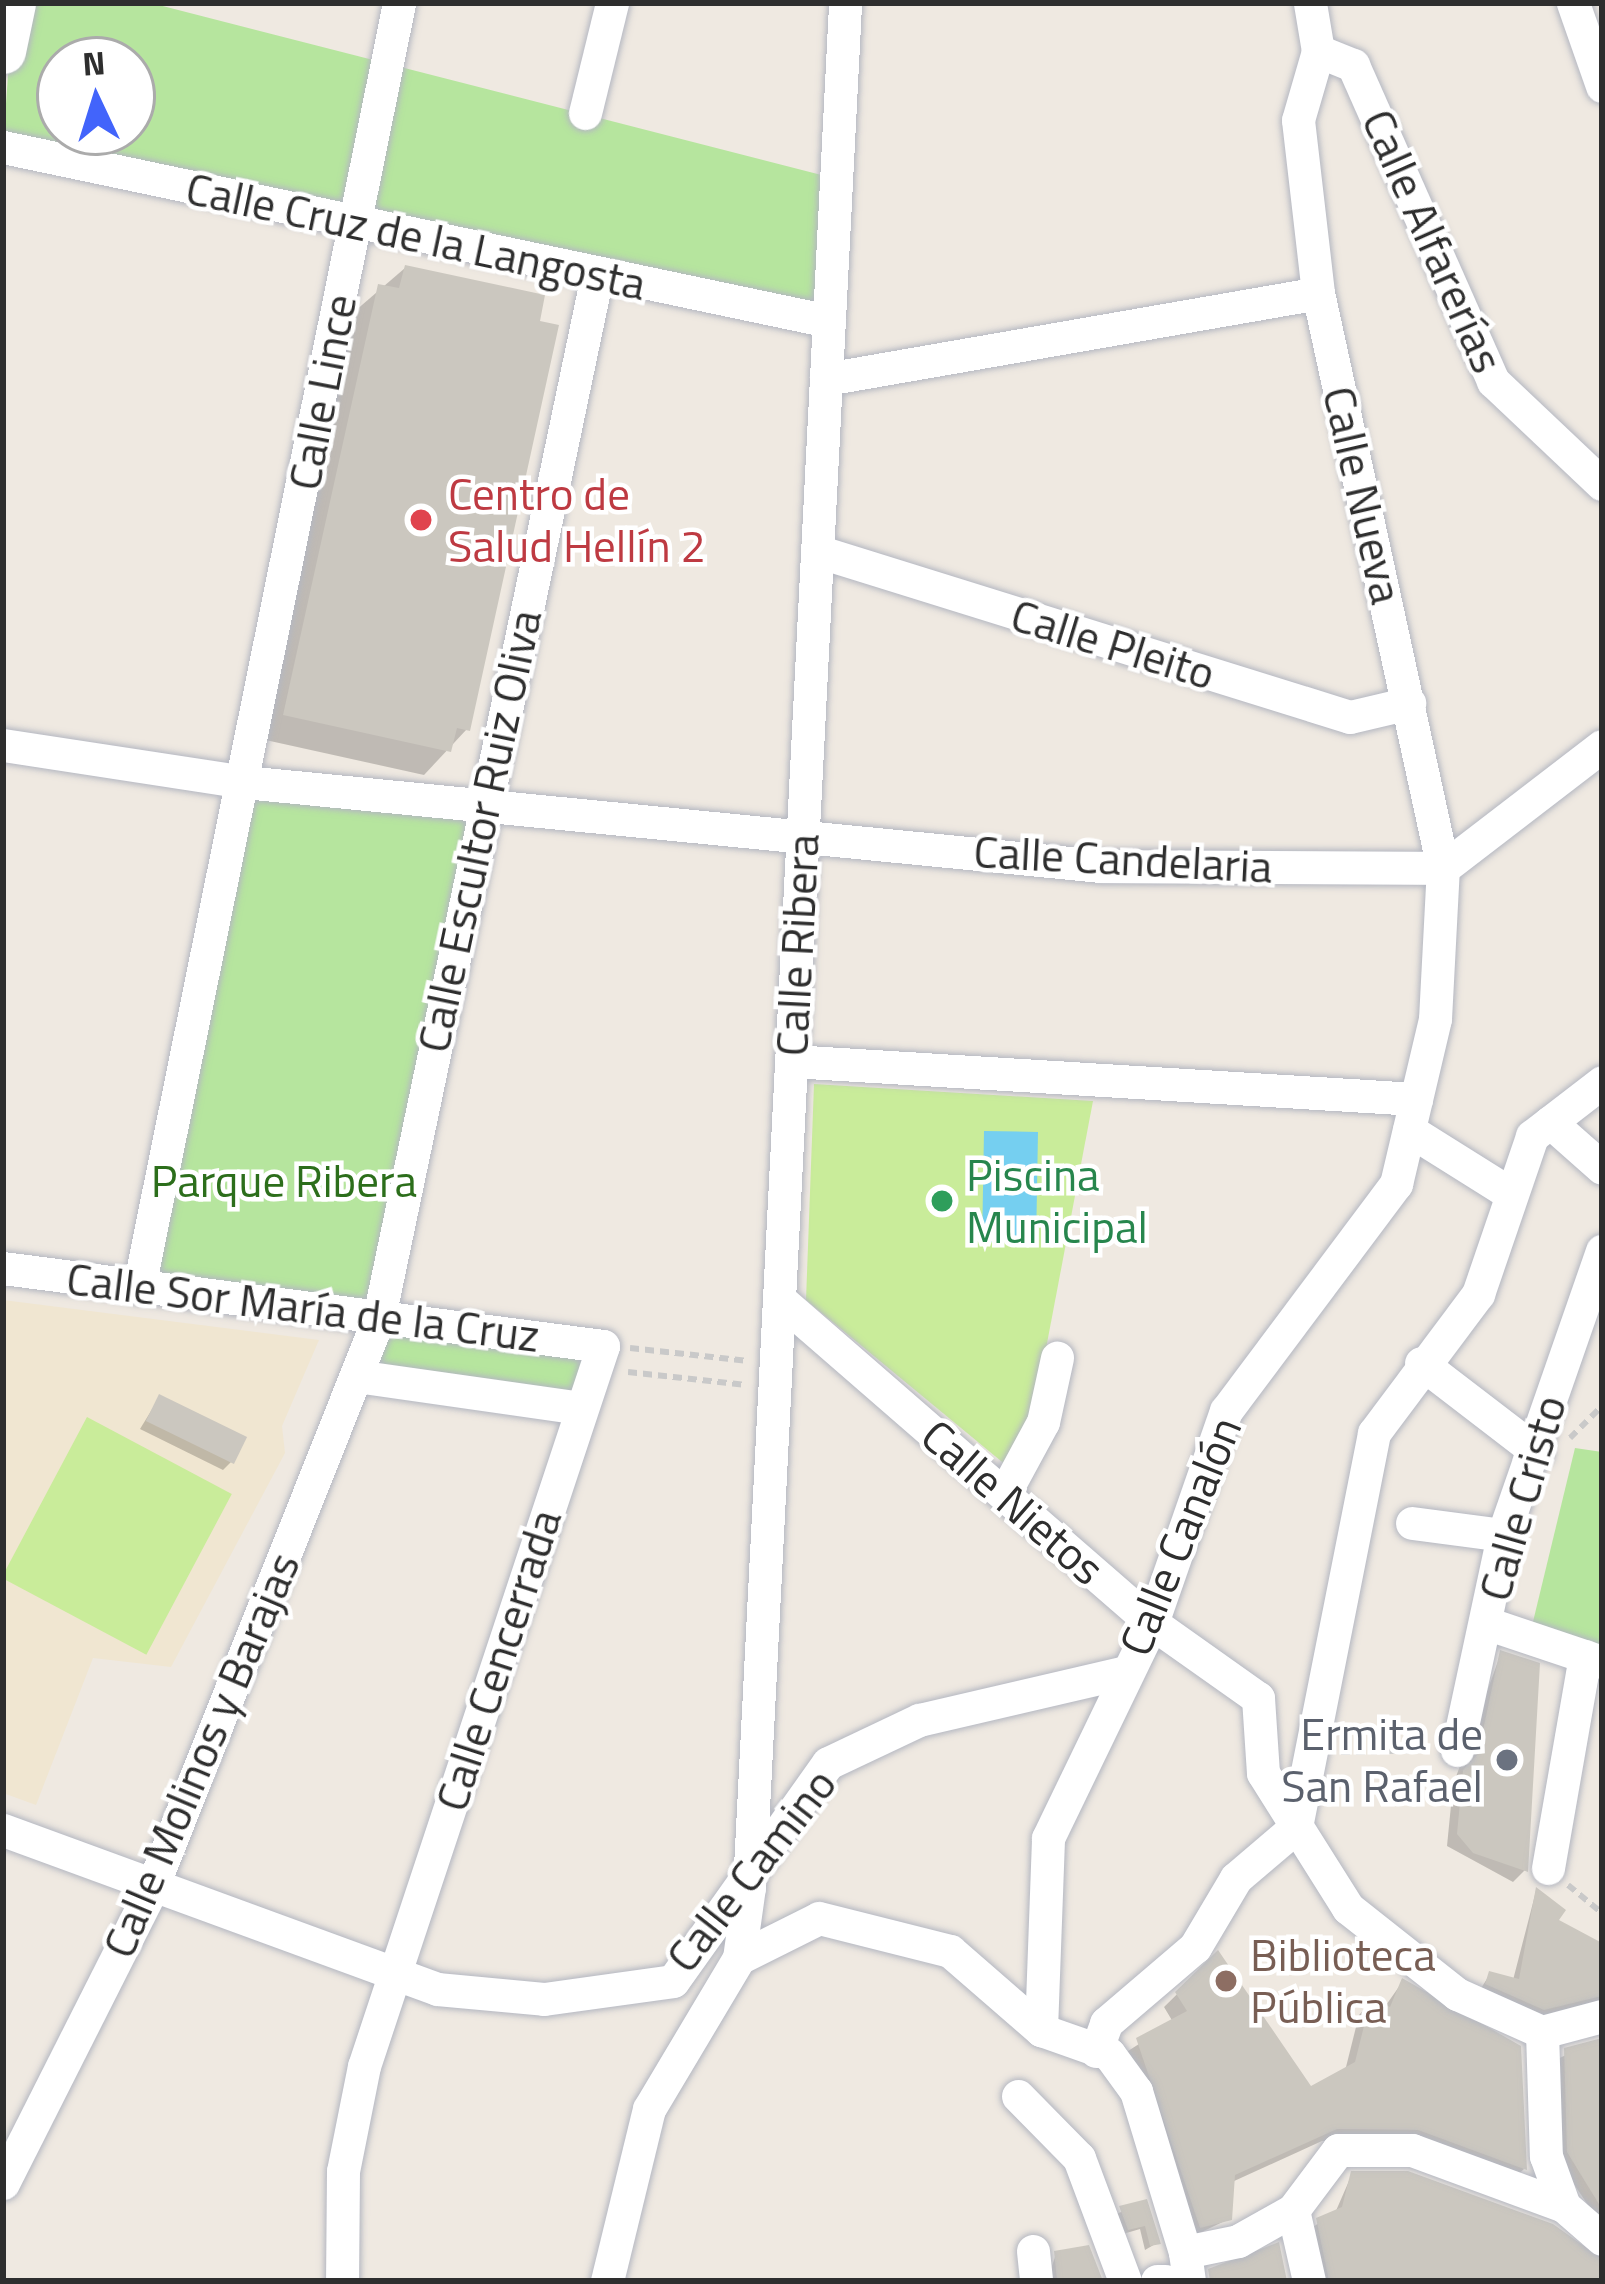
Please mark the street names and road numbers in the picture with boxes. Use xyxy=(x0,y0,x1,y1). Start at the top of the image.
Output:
street label: Calle Alfarerías xyxy=(1351,101,1515,381)
street label: Calle Cruz de la Langosta xyxy=(181,161,651,311)
street label: Calle Lince xyxy=(277,290,367,494)
street label: Calle Nueva xyxy=(1312,381,1414,609)
street label: Calle Pleito xyxy=(1005,588,1221,700)
street label: Calle Escultor Ruiz Oliva xyxy=(406,605,552,1057)
street label: Calle Candelaria xyxy=(972,824,1274,894)
street label: Calle Ribera xyxy=(764,832,830,1058)
street label: Calle Sor María de la Cruz xyxy=(64,1251,542,1363)
street label: Calle Cristo xyxy=(1467,1389,1577,1607)
street label: Calle Nietos xyxy=(911,1408,1115,1596)
street label: Calle Canalón xyxy=(1108,1409,1252,1663)
street label: Calle Cencerrada xyxy=(424,1503,572,1817)
street label: Calle Molinos y Barajas xyxy=(91,1545,311,1965)
street label: Calle Camino xyxy=(655,1758,847,1982)

